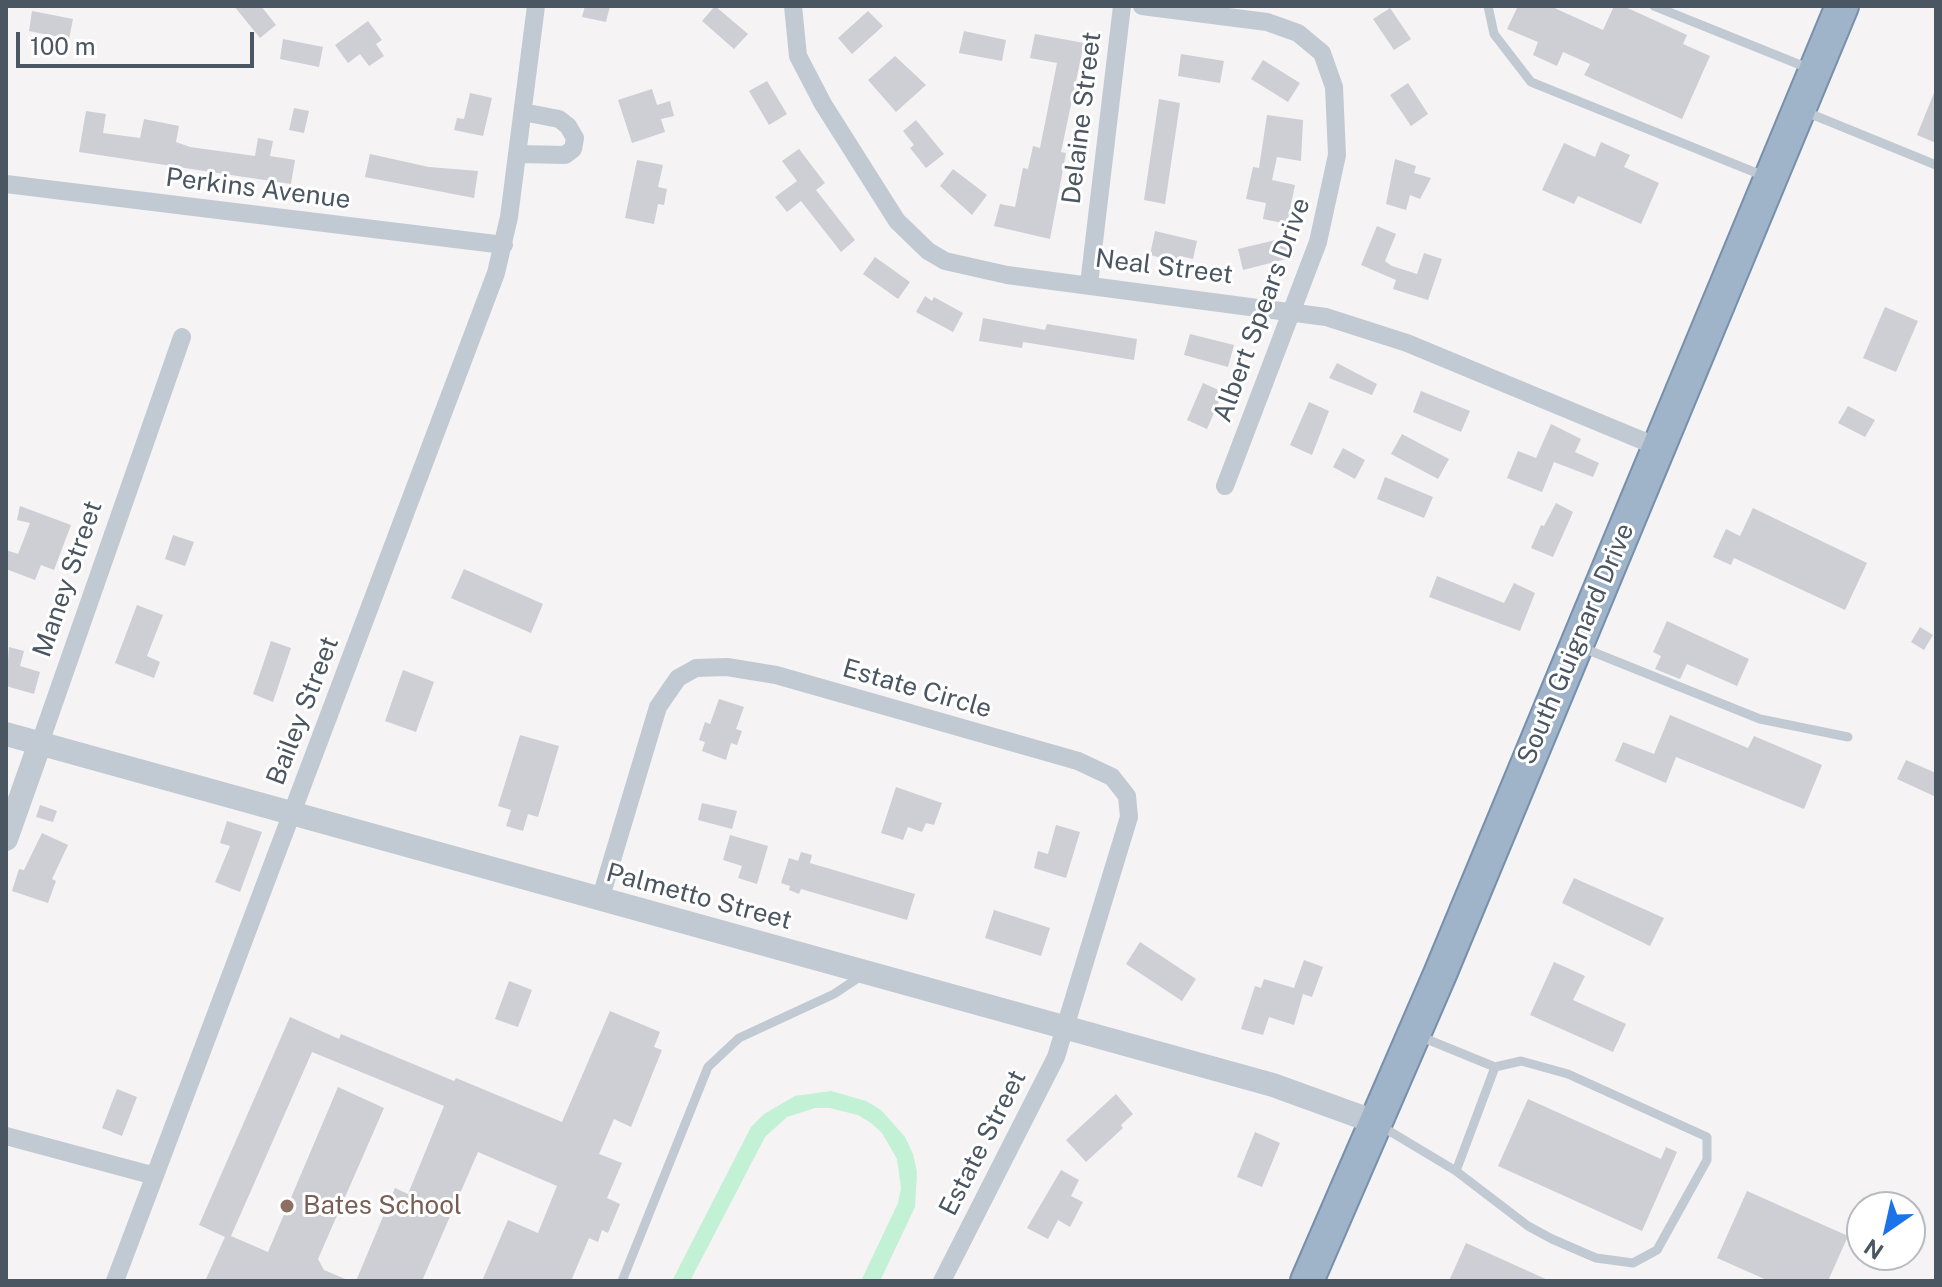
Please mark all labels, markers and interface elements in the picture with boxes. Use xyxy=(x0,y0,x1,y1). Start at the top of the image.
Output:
scale bar xyxy=(20,16,258,66)
street label: Delaine Street xyxy=(1056,30,1108,206)
text: 100 m xyxy=(30,32,96,60)
street label: Perkins Avenue xyxy=(164,162,352,216)
street label: Albert Spears Drive xyxy=(1207,194,1317,426)
street label: Neal Street xyxy=(1093,243,1235,291)
street label: Maney Street xyxy=(27,497,109,661)
street label: South Guignard Drive xyxy=(1511,519,1641,769)
street label: Bailey Street xyxy=(260,632,346,790)
street label: Estate Circle xyxy=(839,653,995,725)
street label: Palmetto Street xyxy=(603,857,795,937)
street label: Estate Street xyxy=(933,1065,1033,1221)
place label: Bates School xyxy=(303,1190,462,1222)
north arrow xyxy=(1846,1191,1926,1271)
marker: Bates School xyxy=(278,1197,296,1215)
text: N xyxy=(1859,1234,1888,1265)

